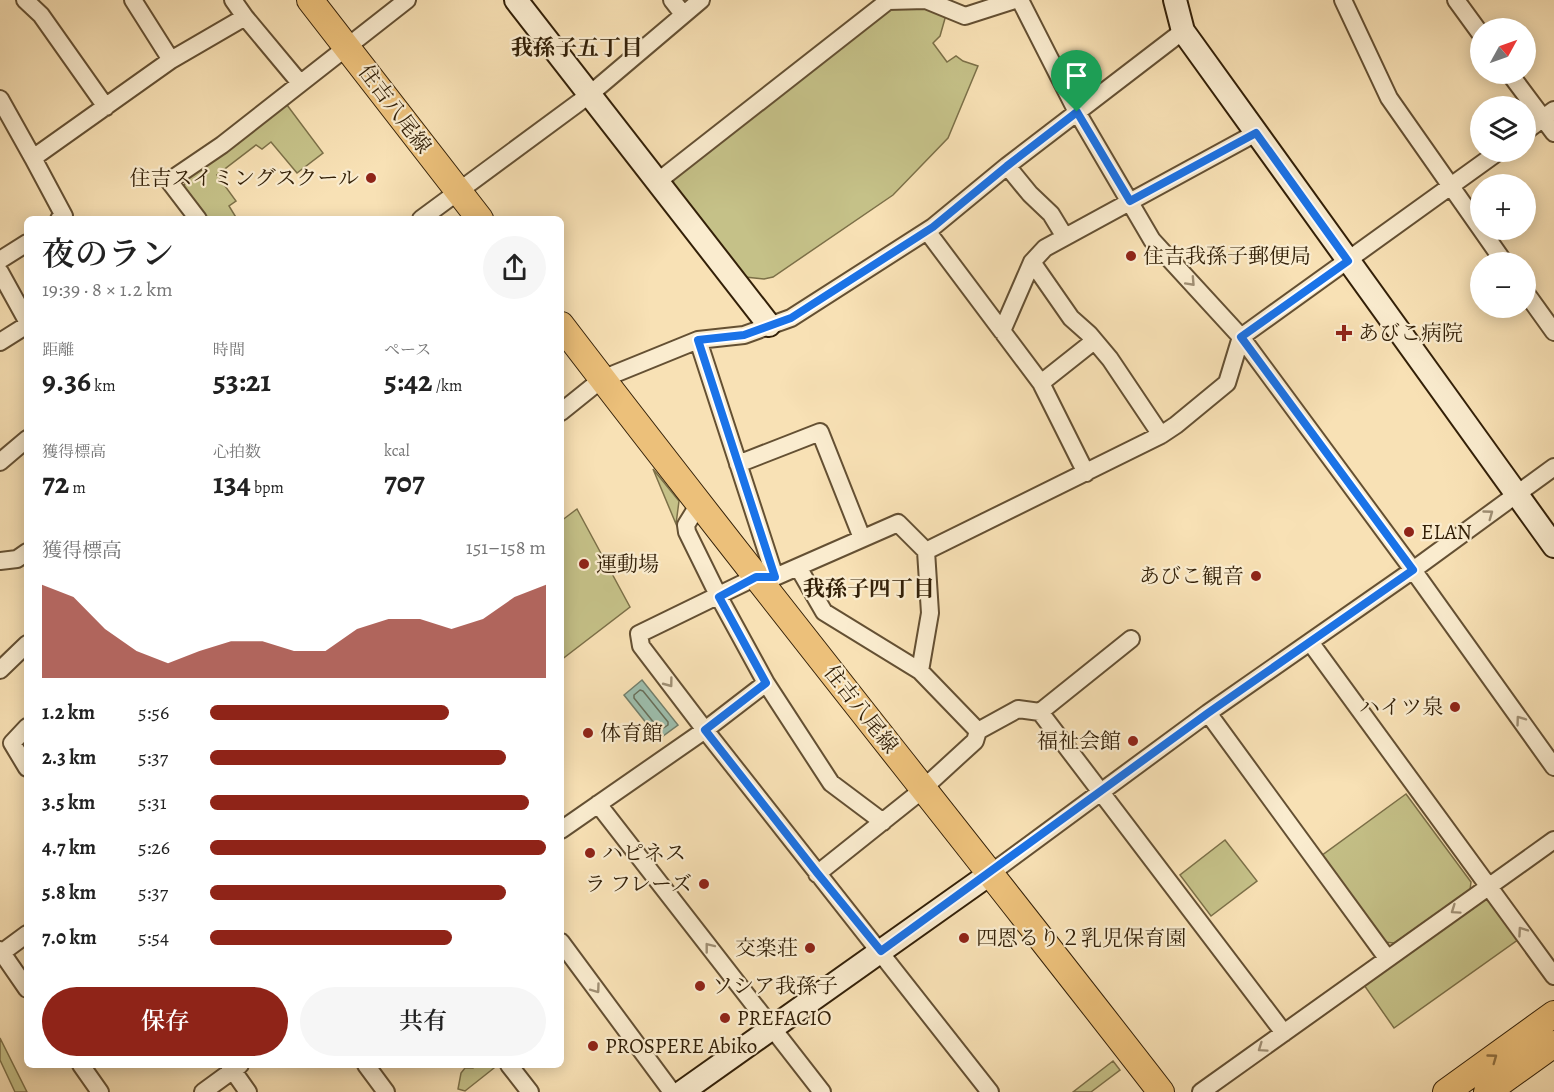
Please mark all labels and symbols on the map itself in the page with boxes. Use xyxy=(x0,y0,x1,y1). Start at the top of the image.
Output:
north arrow xyxy=(1470,18,1536,84)
district label: 我孫子五丁目 xyxy=(511,33,643,63)
pin xyxy=(1051,50,1102,112)
street label: 住吉八尾線 xyxy=(352,59,438,159)
place label: 住吉スイミングスクール xyxy=(129,164,359,192)
marker: 住吉スイミングスクール xyxy=(364,171,378,185)
place label: 住吉我孫子郵便局 xyxy=(1143,242,1311,270)
marker: 住吉我孫子郵便局 xyxy=(1124,249,1138,263)
one-way arrow xyxy=(1184,275,1195,286)
place label: あびこ病院 xyxy=(1358,319,1463,347)
marker: あびこ病院 xyxy=(1335,324,1353,342)
one-way arrow xyxy=(1482,510,1493,521)
place label: ELAN xyxy=(1421,518,1472,546)
marker: ELAN xyxy=(1402,525,1416,539)
place label: 運動場 xyxy=(596,550,659,578)
marker: 運動場 xyxy=(577,557,591,571)
place label: あびこ観音 xyxy=(1139,562,1244,590)
marker: あびこ観音 xyxy=(1249,569,1263,583)
district label: 我孫子四丁目 xyxy=(803,574,935,604)
street label: 住吉八尾線 xyxy=(818,659,904,759)
one-way arrow xyxy=(662,676,673,687)
place label: ハイツ泉 xyxy=(1359,693,1443,721)
marker: ハイツ泉 xyxy=(1448,700,1462,714)
one-way arrow xyxy=(1516,715,1527,726)
place label: 体育館 xyxy=(600,719,663,747)
marker: 体育館 xyxy=(581,726,595,740)
place label: 福祉会館 xyxy=(1037,727,1121,755)
marker: 福祉会館 xyxy=(1126,734,1140,748)
place label: ハピネス xyxy=(602,839,686,867)
marker: ハピネス xyxy=(583,846,597,860)
place label: ラ フレーズ xyxy=(585,870,692,898)
marker: ラ フレーズ xyxy=(697,877,711,891)
one-way arrow xyxy=(1451,903,1462,914)
place label: 四恩るり２乳児保育園 xyxy=(976,924,1186,952)
one-way arrow xyxy=(1518,926,1529,937)
marker: 四恩るり２乳児保育園 xyxy=(957,931,971,945)
place label: 交楽荘 xyxy=(735,934,798,962)
marker: 交楽荘 xyxy=(803,941,817,955)
one-way arrow xyxy=(705,942,716,953)
place label: ソシア我孫子 xyxy=(712,972,838,1000)
marker: ソシア我孫子 xyxy=(693,979,707,993)
one-way arrow xyxy=(589,982,600,993)
place label: PREFACIO xyxy=(737,1004,832,1032)
marker: PREFACIO xyxy=(718,1011,732,1025)
place label: PROSPERE Abiko xyxy=(605,1032,757,1060)
marker: PROSPERE Abiko xyxy=(586,1039,600,1053)
one-way arrow xyxy=(1258,1041,1269,1052)
one-way arrow xyxy=(1487,1054,1498,1065)

